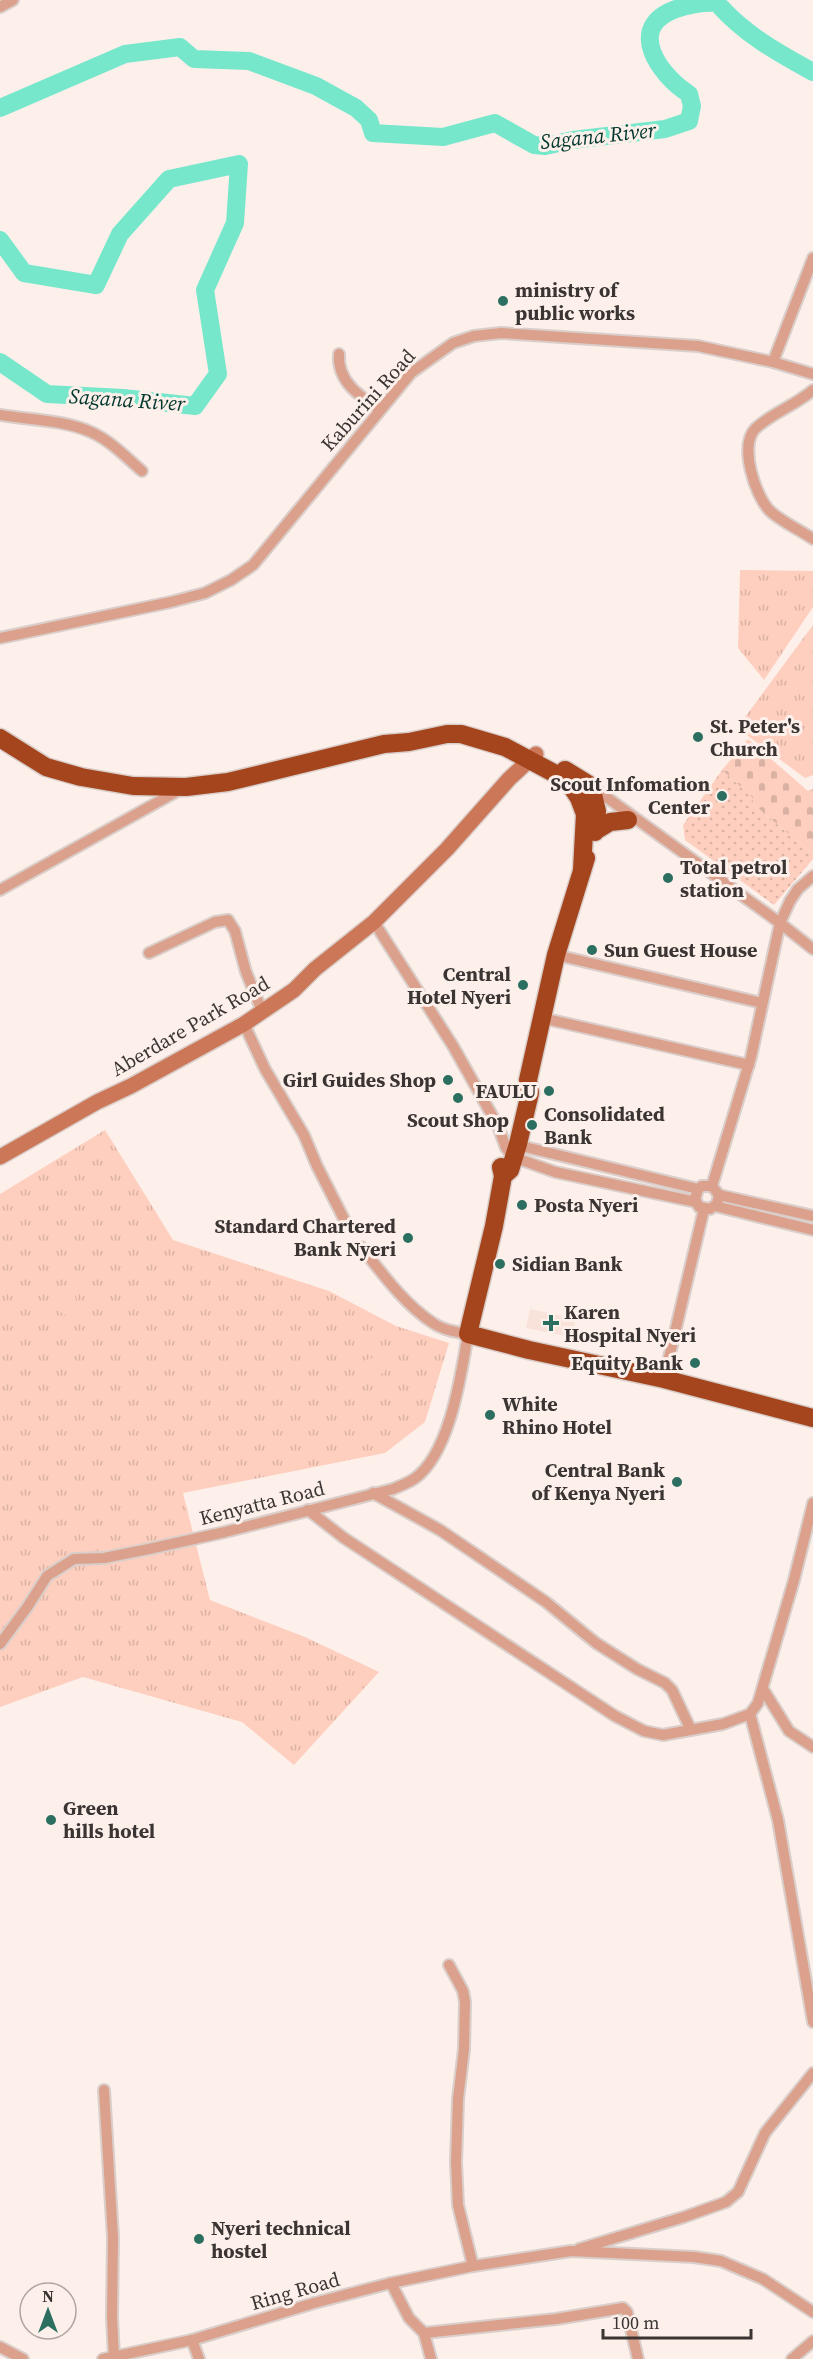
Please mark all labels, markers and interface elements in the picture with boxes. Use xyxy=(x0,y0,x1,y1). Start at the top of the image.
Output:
water label: Sagana River xyxy=(539,115,658,156)
place label: ministry of public works xyxy=(515,276,635,327)
marker: ministry of public works xyxy=(496,294,510,308)
street label: Kaburini Road xyxy=(314,342,422,457)
water label: Sagana River xyxy=(68,381,187,418)
place label: St. Peter's Church xyxy=(710,712,800,763)
marker: St. Peter's Church xyxy=(691,730,705,744)
place label: Scout Infomation Center xyxy=(550,770,711,821)
marker: Scout Infomation Center xyxy=(715,789,729,803)
place label: Total petrol station xyxy=(680,853,788,904)
marker: Total petrol station xyxy=(661,871,675,885)
place label: Sun Guest House xyxy=(604,936,758,964)
marker: Sun Guest House xyxy=(585,943,599,957)
place label: Central Hotel Nyeri xyxy=(407,960,511,1011)
street label: Aberdare Park Road xyxy=(106,969,275,1083)
marker: Central Hotel Nyeri xyxy=(516,978,530,992)
place label: Girl Guides Shop xyxy=(283,1066,436,1094)
marker: Girl Guides Shop xyxy=(441,1073,455,1087)
place label: FAULU xyxy=(475,1077,537,1105)
marker: FAULU xyxy=(542,1084,556,1098)
marker: Scout Shop xyxy=(451,1091,465,1105)
place label: Consolidated Bank xyxy=(544,1100,665,1151)
place label: Scout Shop xyxy=(407,1106,509,1134)
marker: Consolidated Bank xyxy=(525,1118,539,1132)
place label: Posta Nyeri xyxy=(534,1191,638,1219)
marker: Posta Nyeri xyxy=(515,1198,529,1212)
place label: Standard Chartered Bank Nyeri xyxy=(215,1212,396,1263)
marker: Standard Chartered Bank Nyeri xyxy=(401,1231,415,1245)
place label: Sidian Bank xyxy=(512,1250,622,1278)
marker: Sidian Bank xyxy=(493,1257,507,1271)
place label: Karen Hospital Nyeri xyxy=(564,1298,696,1349)
marker: Karen Hospital Nyeri xyxy=(542,1314,560,1332)
place label: Equity Bank xyxy=(571,1349,683,1377)
marker: Equity Bank xyxy=(688,1356,702,1370)
place label: White Rhino Hotel xyxy=(502,1390,612,1441)
marker: White Rhino Hotel xyxy=(483,1408,497,1422)
place label: Central Bank of Kenya Nyeri xyxy=(532,1456,665,1507)
street label: Kenyatta Road xyxy=(196,1474,328,1532)
marker: Central Bank of Kenya Nyeri xyxy=(670,1475,684,1489)
place label: Green hills hotel xyxy=(63,1794,155,1845)
marker: Green hills hotel xyxy=(44,1813,58,1827)
place label: Nyeri technical hostel xyxy=(211,2214,351,2265)
marker: Nyeri technical hostel xyxy=(192,2232,206,2246)
street label: Ring Road xyxy=(247,2265,343,2317)
north arrow xyxy=(18,2281,78,2341)
text: N xyxy=(42,2285,54,2307)
scale bar xyxy=(603,2302,752,2340)
text: 100 m xyxy=(612,2310,659,2335)

